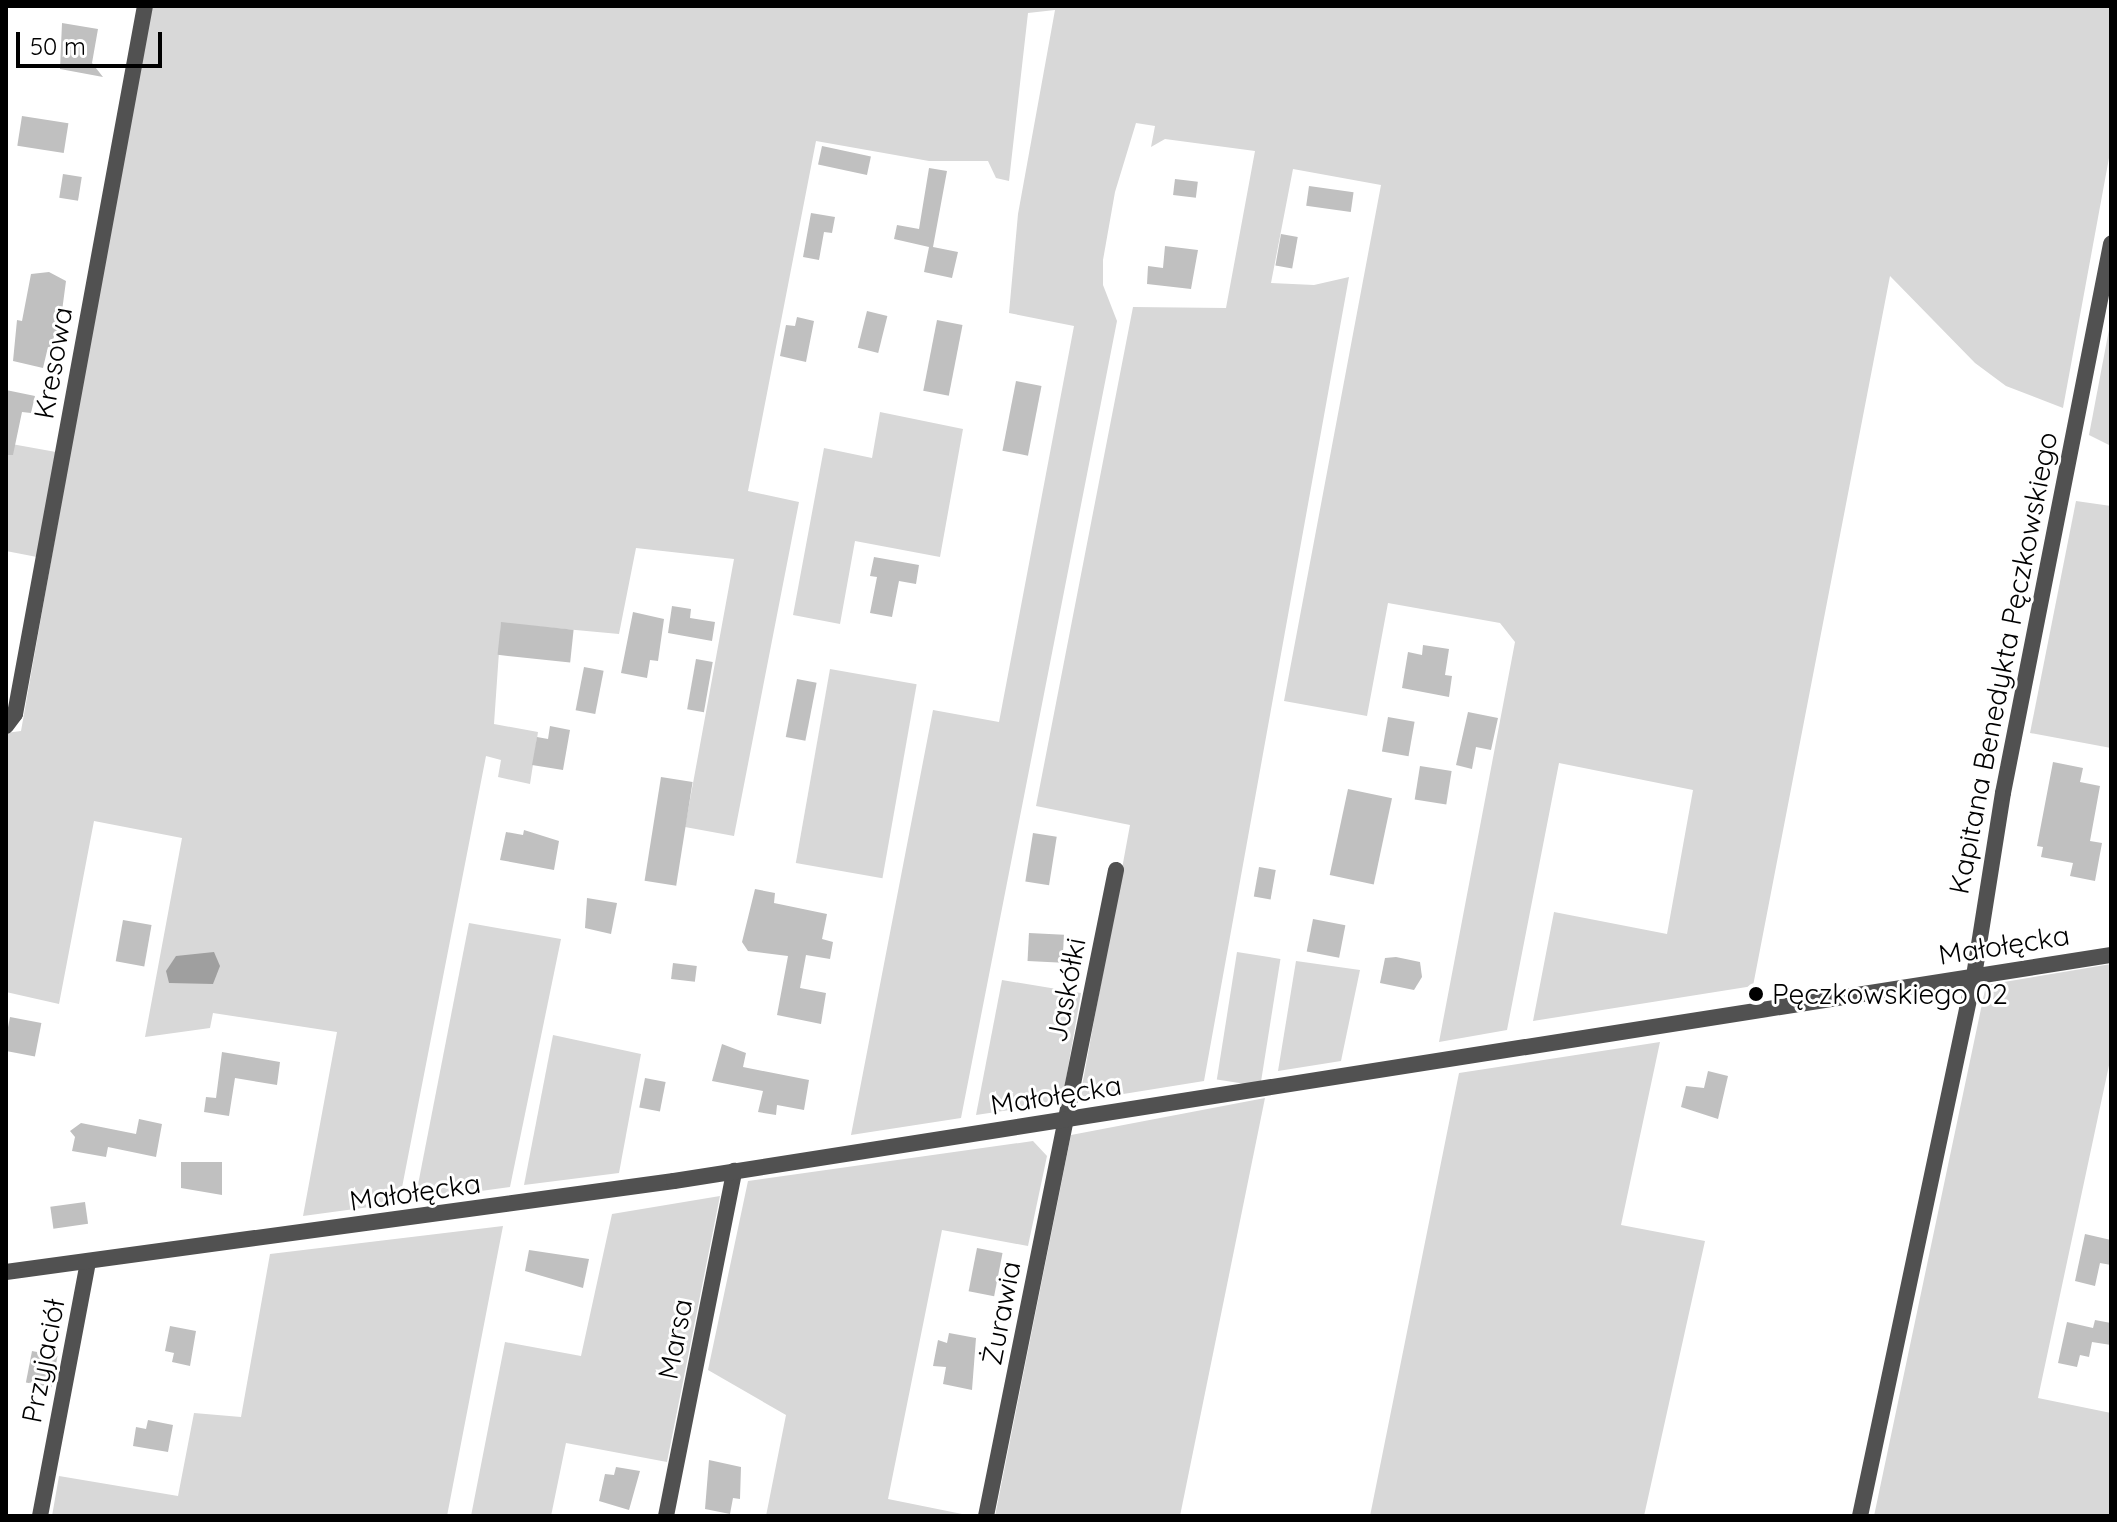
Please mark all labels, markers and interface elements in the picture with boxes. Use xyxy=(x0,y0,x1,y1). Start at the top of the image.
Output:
scale bar xyxy=(20,16,166,66)
text: 50 m xyxy=(30,31,86,61)
street label: Kresowa xyxy=(27,305,79,421)
street label: Kapitana Benedykta Pęczkowskiego xyxy=(1942,429,2064,897)
street label: Małołęcka xyxy=(1936,918,2072,972)
street label: Jaskółki xyxy=(1039,935,1093,1045)
place label: Pęczkowskiego 02 xyxy=(1772,977,2008,1011)
marker: Pęczkowskiego 02 xyxy=(1747,985,1765,1003)
street label: Małołęcka xyxy=(988,1068,1124,1122)
street label: Małołęcka xyxy=(347,1166,483,1218)
street label: Żurawia xyxy=(974,1258,1028,1368)
street label: Przyjaciół xyxy=(15,1296,71,1426)
street label: Marsa xyxy=(651,1296,699,1382)

